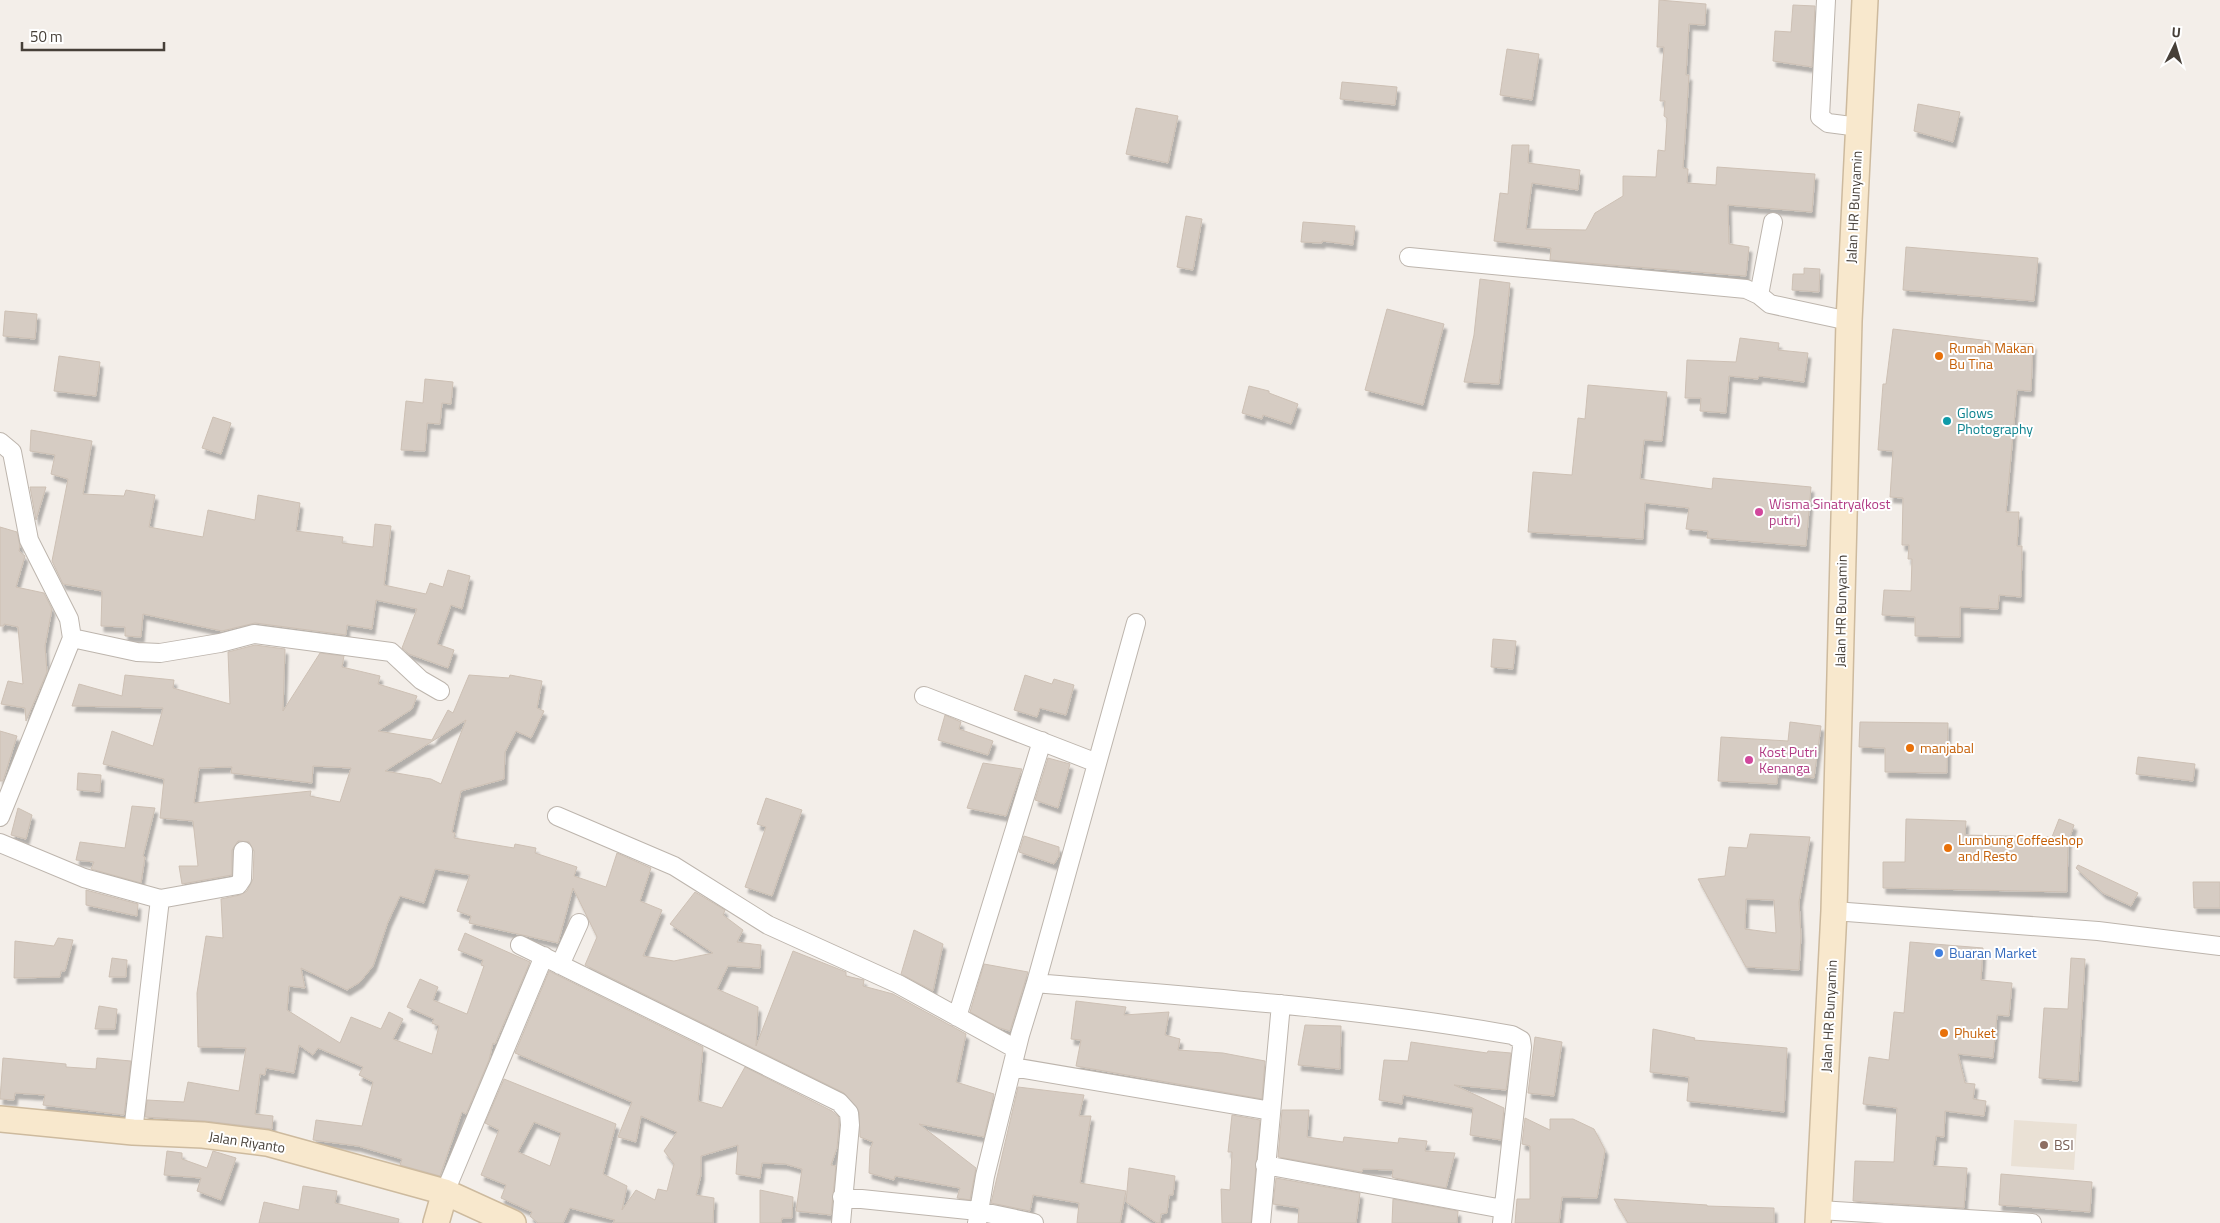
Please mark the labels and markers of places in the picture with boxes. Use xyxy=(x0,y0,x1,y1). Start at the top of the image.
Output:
place label: Rumah Makan Bu Tina xyxy=(1949,337,2034,374)
marker: Rumah Makan Bu Tina xyxy=(1933,350,1945,362)
place label: Glows Photography xyxy=(1957,402,2033,439)
marker: Glows Photography xyxy=(1941,415,1953,427)
place label: Wisma Sinatrya(kost putri) xyxy=(1769,493,1890,530)
marker: Wisma Sinatrya(kost putri) xyxy=(1753,506,1765,518)
place label: manjabal xyxy=(1920,737,1974,758)
place label: Kost Putri Kenanga xyxy=(1759,741,1817,778)
marker: manjabal xyxy=(1904,742,1916,754)
marker: Kost Putri Kenanga xyxy=(1743,754,1755,766)
place label: Lumbung Coffeeshop and Resto xyxy=(1958,829,2083,866)
marker: Lumbung Coffeeshop and Resto xyxy=(1942,842,1954,854)
place label: Buaran Market xyxy=(1949,942,2037,963)
marker: Buaran Market xyxy=(1933,947,1945,959)
place label: Phuket xyxy=(1954,1022,1996,1043)
marker: Phuket xyxy=(1938,1027,1950,1039)
place label: BSI xyxy=(2054,1134,2074,1155)
marker: BSI xyxy=(2038,1139,2050,1151)

